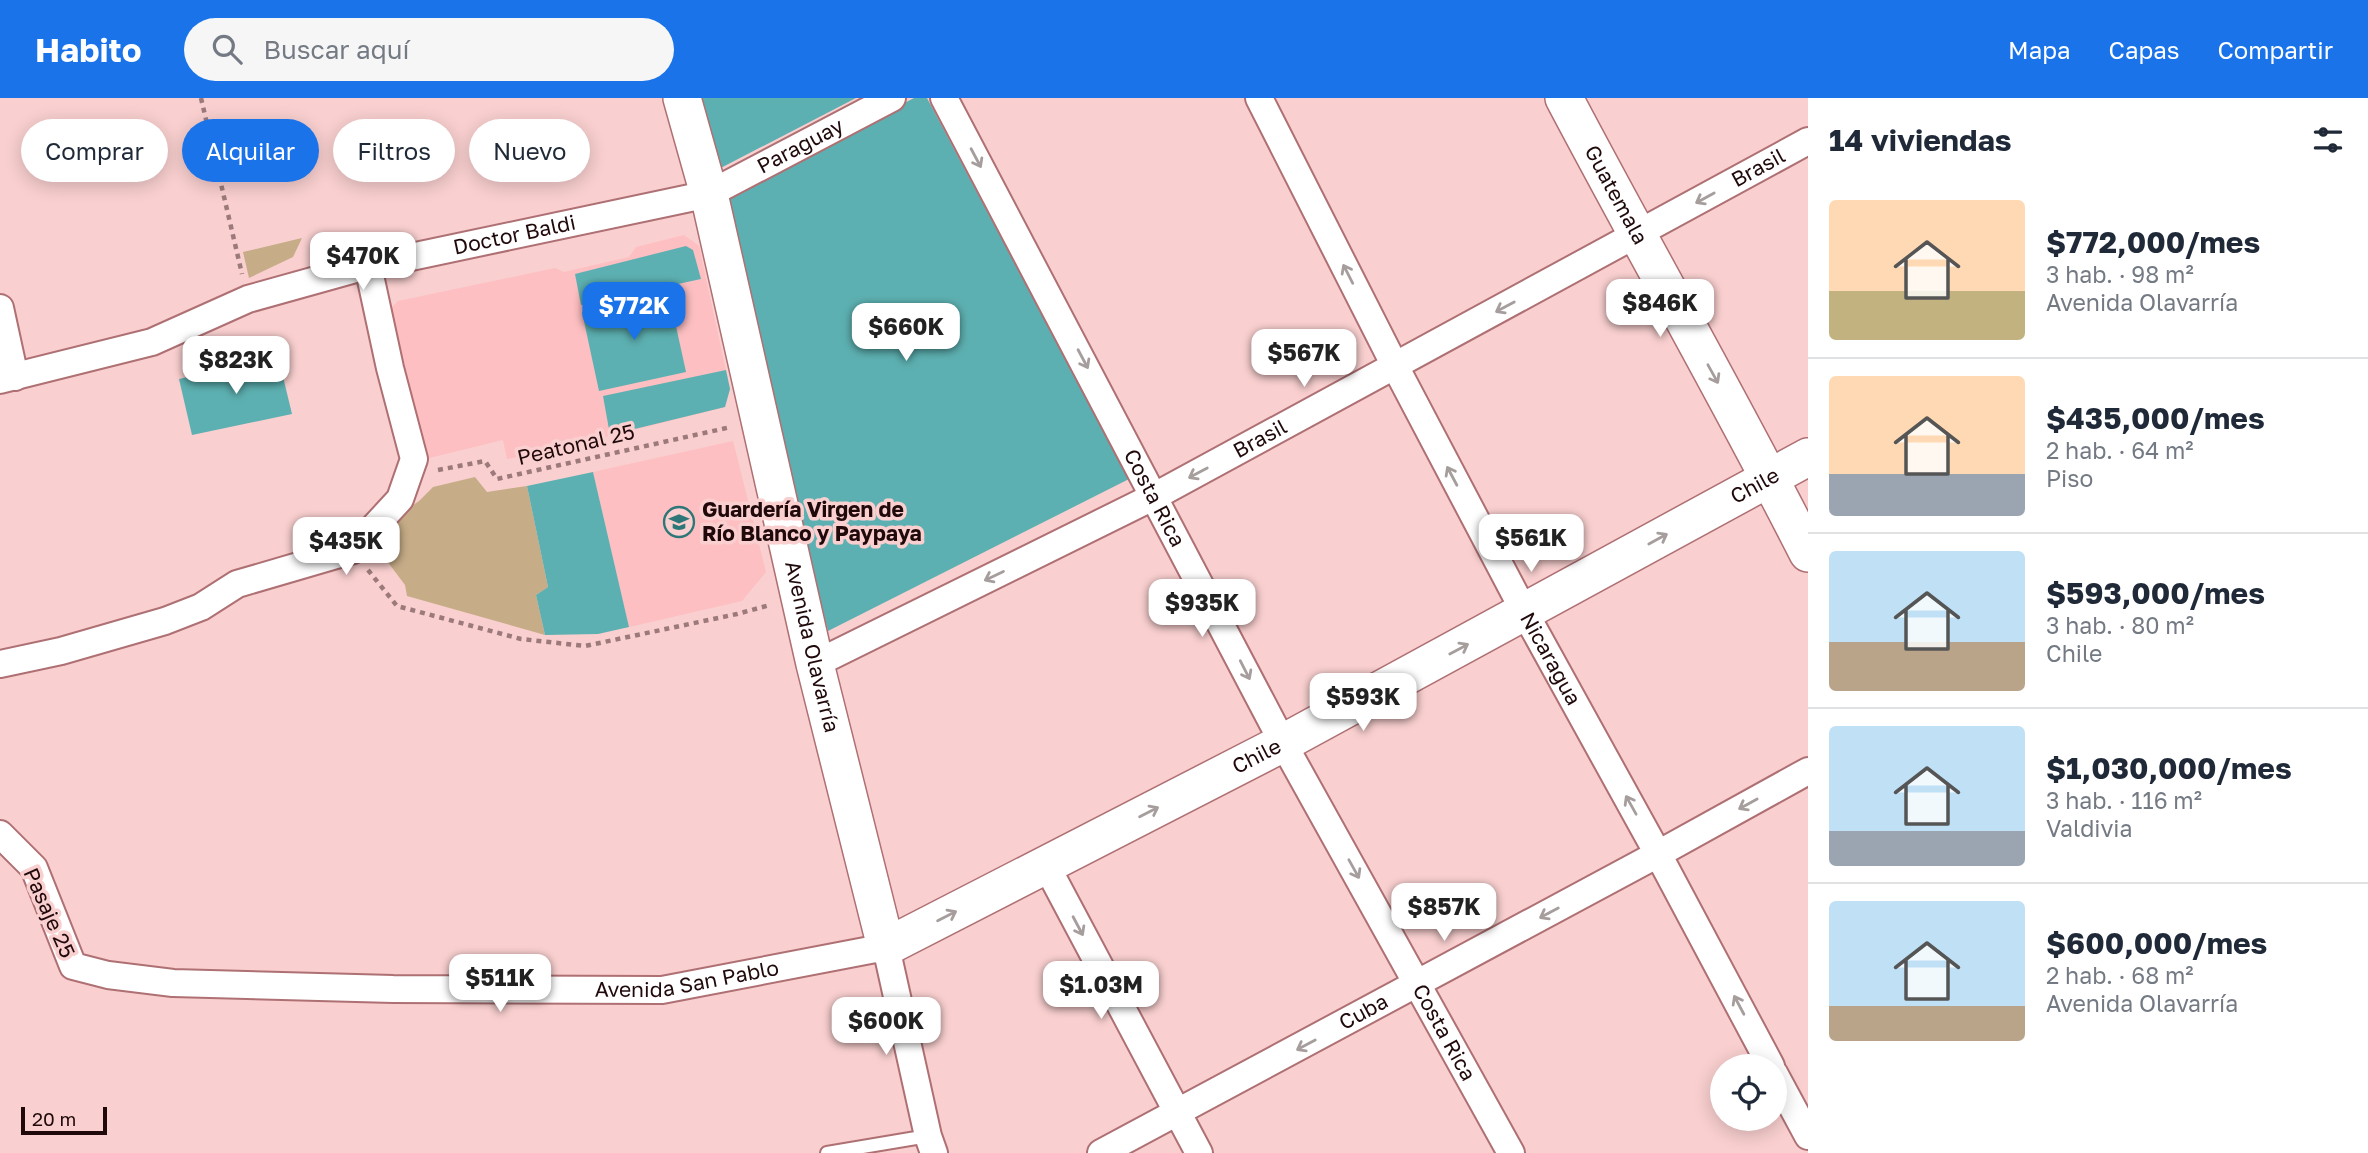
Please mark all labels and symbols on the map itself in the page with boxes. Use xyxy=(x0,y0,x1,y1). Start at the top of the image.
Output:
street label: Paraguay xyxy=(752,112,848,179)
street label: Guatemala xyxy=(1579,140,1654,249)
street label: Brasil xyxy=(1726,142,1789,192)
one-way arrow xyxy=(970,147,983,168)
one-way arrow xyxy=(1696,191,1716,205)
street label: Doctor Baldi xyxy=(451,209,578,260)
pin: $470K xyxy=(314,232,412,292)
one-way arrow xyxy=(1340,264,1354,285)
pin: $846K xyxy=(1611,280,1709,339)
pin: $772K xyxy=(585,282,683,342)
one-way arrow xyxy=(1496,300,1516,314)
pin: $660K xyxy=(857,303,955,363)
pin: $567K xyxy=(1255,330,1353,389)
pin: $823K xyxy=(187,336,285,396)
one-way arrow xyxy=(1076,349,1090,369)
one-way arrow xyxy=(1706,363,1720,383)
street label: Brasil xyxy=(1228,413,1291,463)
street label: Peatonal 25 xyxy=(515,418,637,470)
street label: Costa Rica xyxy=(1119,444,1192,551)
street label: Chile xyxy=(1726,461,1783,509)
one-way arrow xyxy=(1188,466,1208,480)
one-way arrow xyxy=(1445,466,1459,487)
place label: Guardería Virgen de Río Blanco y Paypaya xyxy=(702,496,922,546)
school or university icon: Guardería Virgen de Río Blanco y Paypaya xyxy=(662,505,696,539)
pin: $561K xyxy=(1482,514,1580,574)
pin: $435K xyxy=(297,518,395,577)
one-way arrow xyxy=(1647,532,1668,545)
street label: Avenida Olavarría xyxy=(780,558,846,735)
one-way arrow xyxy=(984,569,1005,583)
pin: $935K xyxy=(1153,580,1251,639)
street label: Nicaragua xyxy=(1515,607,1587,709)
one-way arrow xyxy=(1448,642,1468,656)
one-way arrow xyxy=(1238,659,1252,679)
pin: $593K xyxy=(1314,674,1412,733)
street label: Chile xyxy=(1227,732,1285,779)
one-way arrow xyxy=(1624,795,1637,816)
one-way arrow xyxy=(1739,797,1759,811)
one-way arrow xyxy=(1138,805,1159,819)
one-way arrow xyxy=(1348,858,1361,879)
street label: Pasaje 25 xyxy=(19,864,81,962)
pin: $857K xyxy=(1395,884,1493,943)
one-way arrow xyxy=(1539,907,1560,920)
one-way arrow xyxy=(936,909,957,923)
one-way arrow xyxy=(1072,915,1085,936)
pin: $511K xyxy=(451,954,549,1014)
street label: Avenida San Pablo xyxy=(595,954,781,1002)
pin: $1.03M xyxy=(1044,962,1158,1021)
street label: Costa Rica xyxy=(1408,979,1482,1085)
street label: Cuba xyxy=(1334,987,1392,1035)
one-way arrow xyxy=(1731,996,1745,1016)
pin: $600K xyxy=(837,998,935,1057)
one-way arrow xyxy=(1296,1038,1316,1052)
scale bar xyxy=(21,1104,107,1136)

